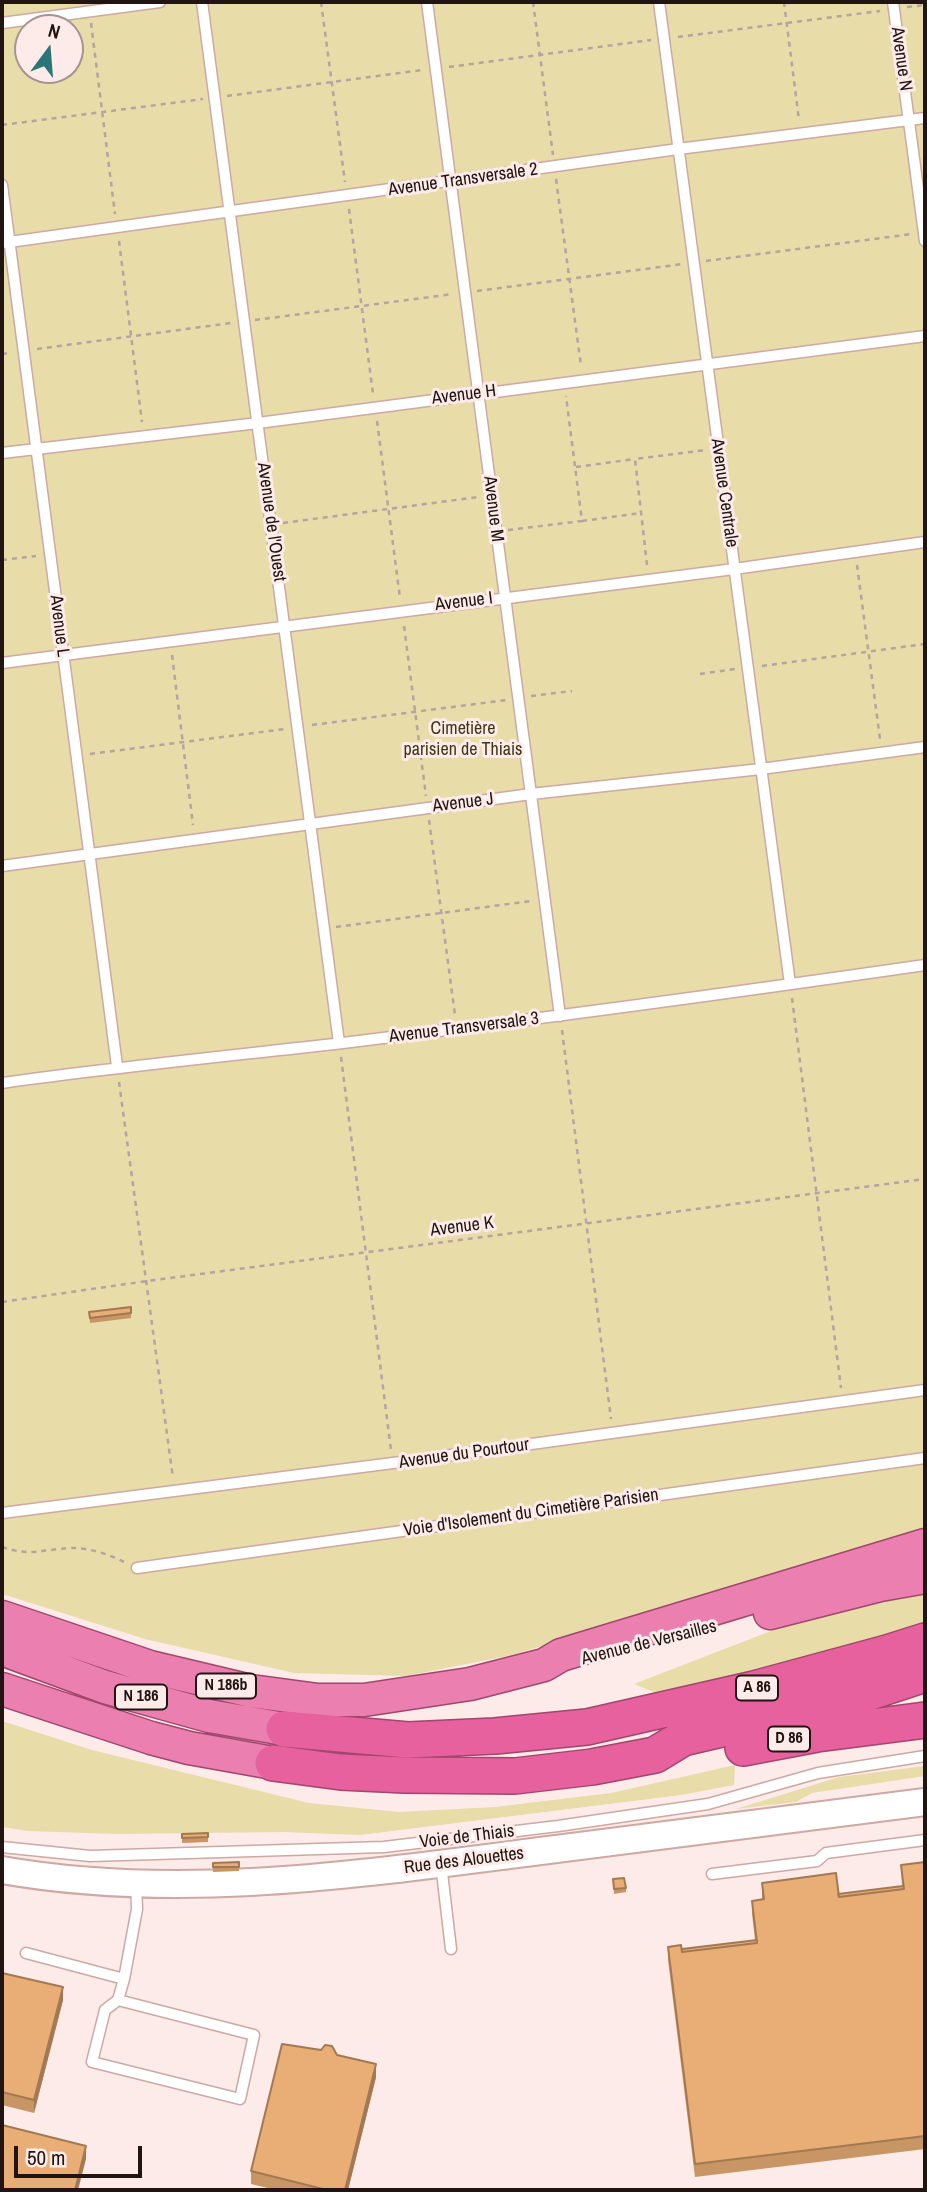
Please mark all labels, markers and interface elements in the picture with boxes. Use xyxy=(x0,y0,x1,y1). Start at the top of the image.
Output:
north arrow xyxy=(14,14,84,84)
text: N xyxy=(45,17,63,45)
street label: Avenue N xyxy=(886,26,916,92)
street label: Avenue Transversale 2 xyxy=(387,159,539,201)
street label: Avenue H xyxy=(431,380,497,410)
street label: Avenue Centrale xyxy=(706,437,742,549)
street label: Avenue de l'Ouest xyxy=(252,461,290,583)
street label: Avenue M xyxy=(478,475,508,543)
street label: Avenue I xyxy=(434,588,494,616)
street label: Avenue L xyxy=(44,594,74,658)
park label: Cimetière parisien de Thiais xyxy=(404,718,522,760)
street label: Avenue J xyxy=(431,789,495,817)
street label: Avenue Transversale 3 xyxy=(388,1008,540,1048)
street label: Avenue K xyxy=(429,1212,495,1242)
street label: Avenue du Pourtour xyxy=(398,1434,530,1474)
street label: Voie d'Isolement du Cimetière Parisien xyxy=(402,1484,660,1542)
street label: Avenue de Versailles xyxy=(579,1616,719,1670)
road number: N 186b xyxy=(196,1674,256,1698)
road number: A 86 xyxy=(736,1676,778,1700)
road number: N 186 xyxy=(115,1684,167,1709)
road number: D 86 xyxy=(768,1726,810,1751)
street label: Voie de Thiais xyxy=(418,1820,516,1854)
street label: Rue des Alouettes xyxy=(403,1843,525,1879)
scale bar xyxy=(18,2132,145,2176)
text: 50 m xyxy=(27,2143,65,2172)

